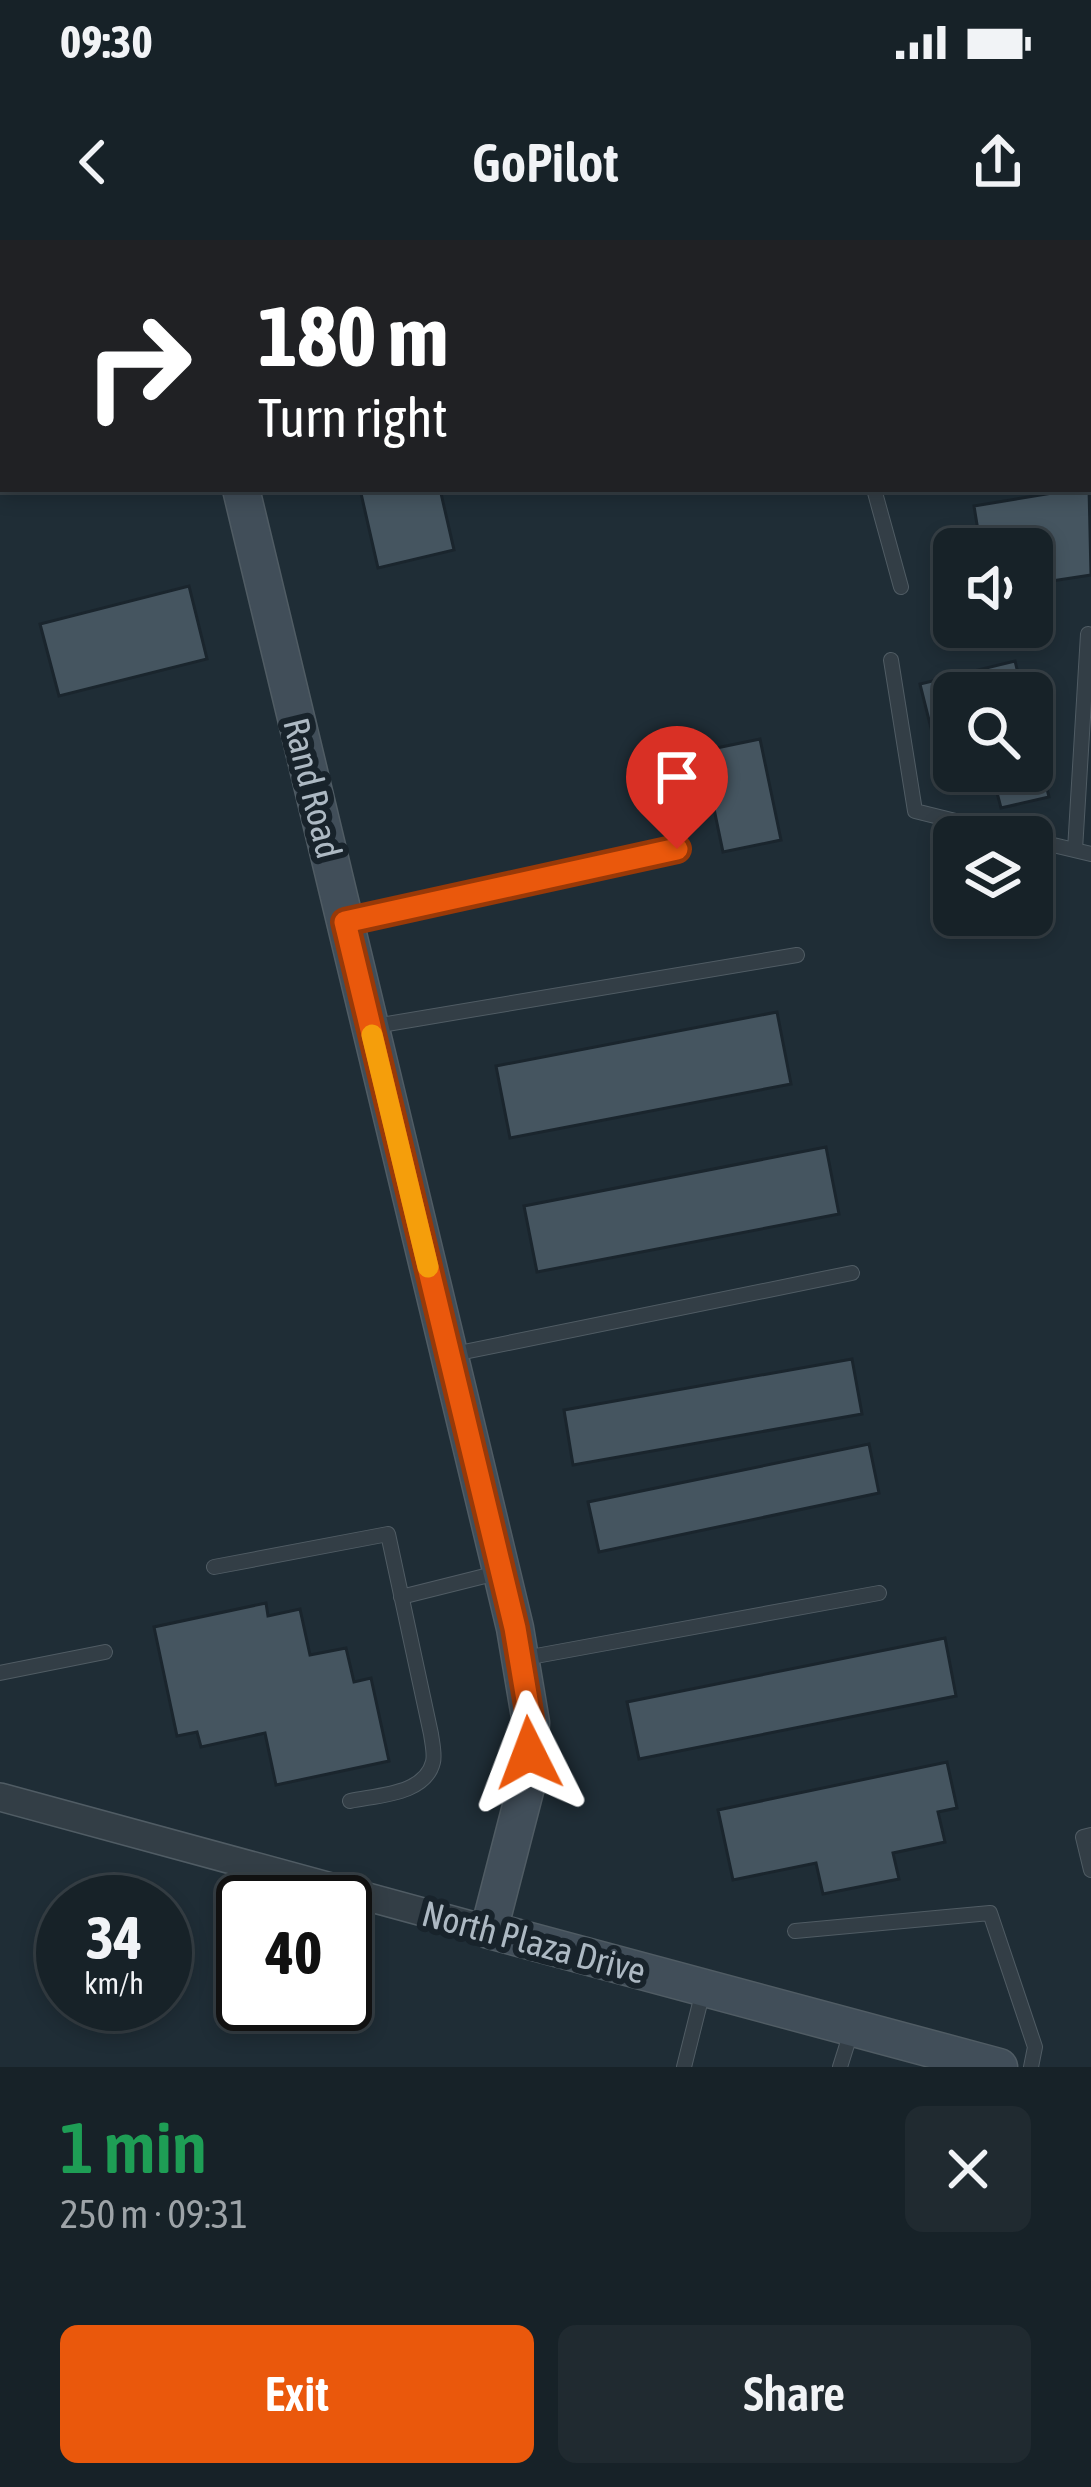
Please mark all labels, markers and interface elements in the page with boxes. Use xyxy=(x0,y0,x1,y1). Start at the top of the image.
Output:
text: 09:30 xyxy=(60,16,153,68)
icon: back xyxy=(60,129,126,195)
icon: share xyxy=(965,129,1031,195)
text: GoPilot xyxy=(472,132,619,193)
icon: right xyxy=(60,288,216,444)
text: 180 m xyxy=(258,288,448,384)
text: Turn right xyxy=(258,387,448,448)
map controls xyxy=(933,528,1053,936)
button: sound xyxy=(933,528,1053,648)
button: search xyxy=(933,672,1053,792)
street label: Rand Road xyxy=(275,714,351,862)
pin xyxy=(626,726,728,849)
icon: arrive xyxy=(644,744,710,810)
button: layers xyxy=(933,816,1053,936)
position arrow xyxy=(466,1690,592,1816)
speed limit sign: 40 xyxy=(216,1875,372,2031)
street label: North Plaza Drive xyxy=(418,1892,650,1992)
text: 34 xyxy=(86,1903,142,1972)
text: km/h xyxy=(84,1966,144,2000)
text: 1 min xyxy=(60,2106,207,2188)
button: close xyxy=(905,2106,1031,2232)
text: 250 m · 09:31 xyxy=(60,2192,248,2236)
button: Exit xyxy=(60,2325,534,2463)
button: Share xyxy=(558,2325,1031,2463)

